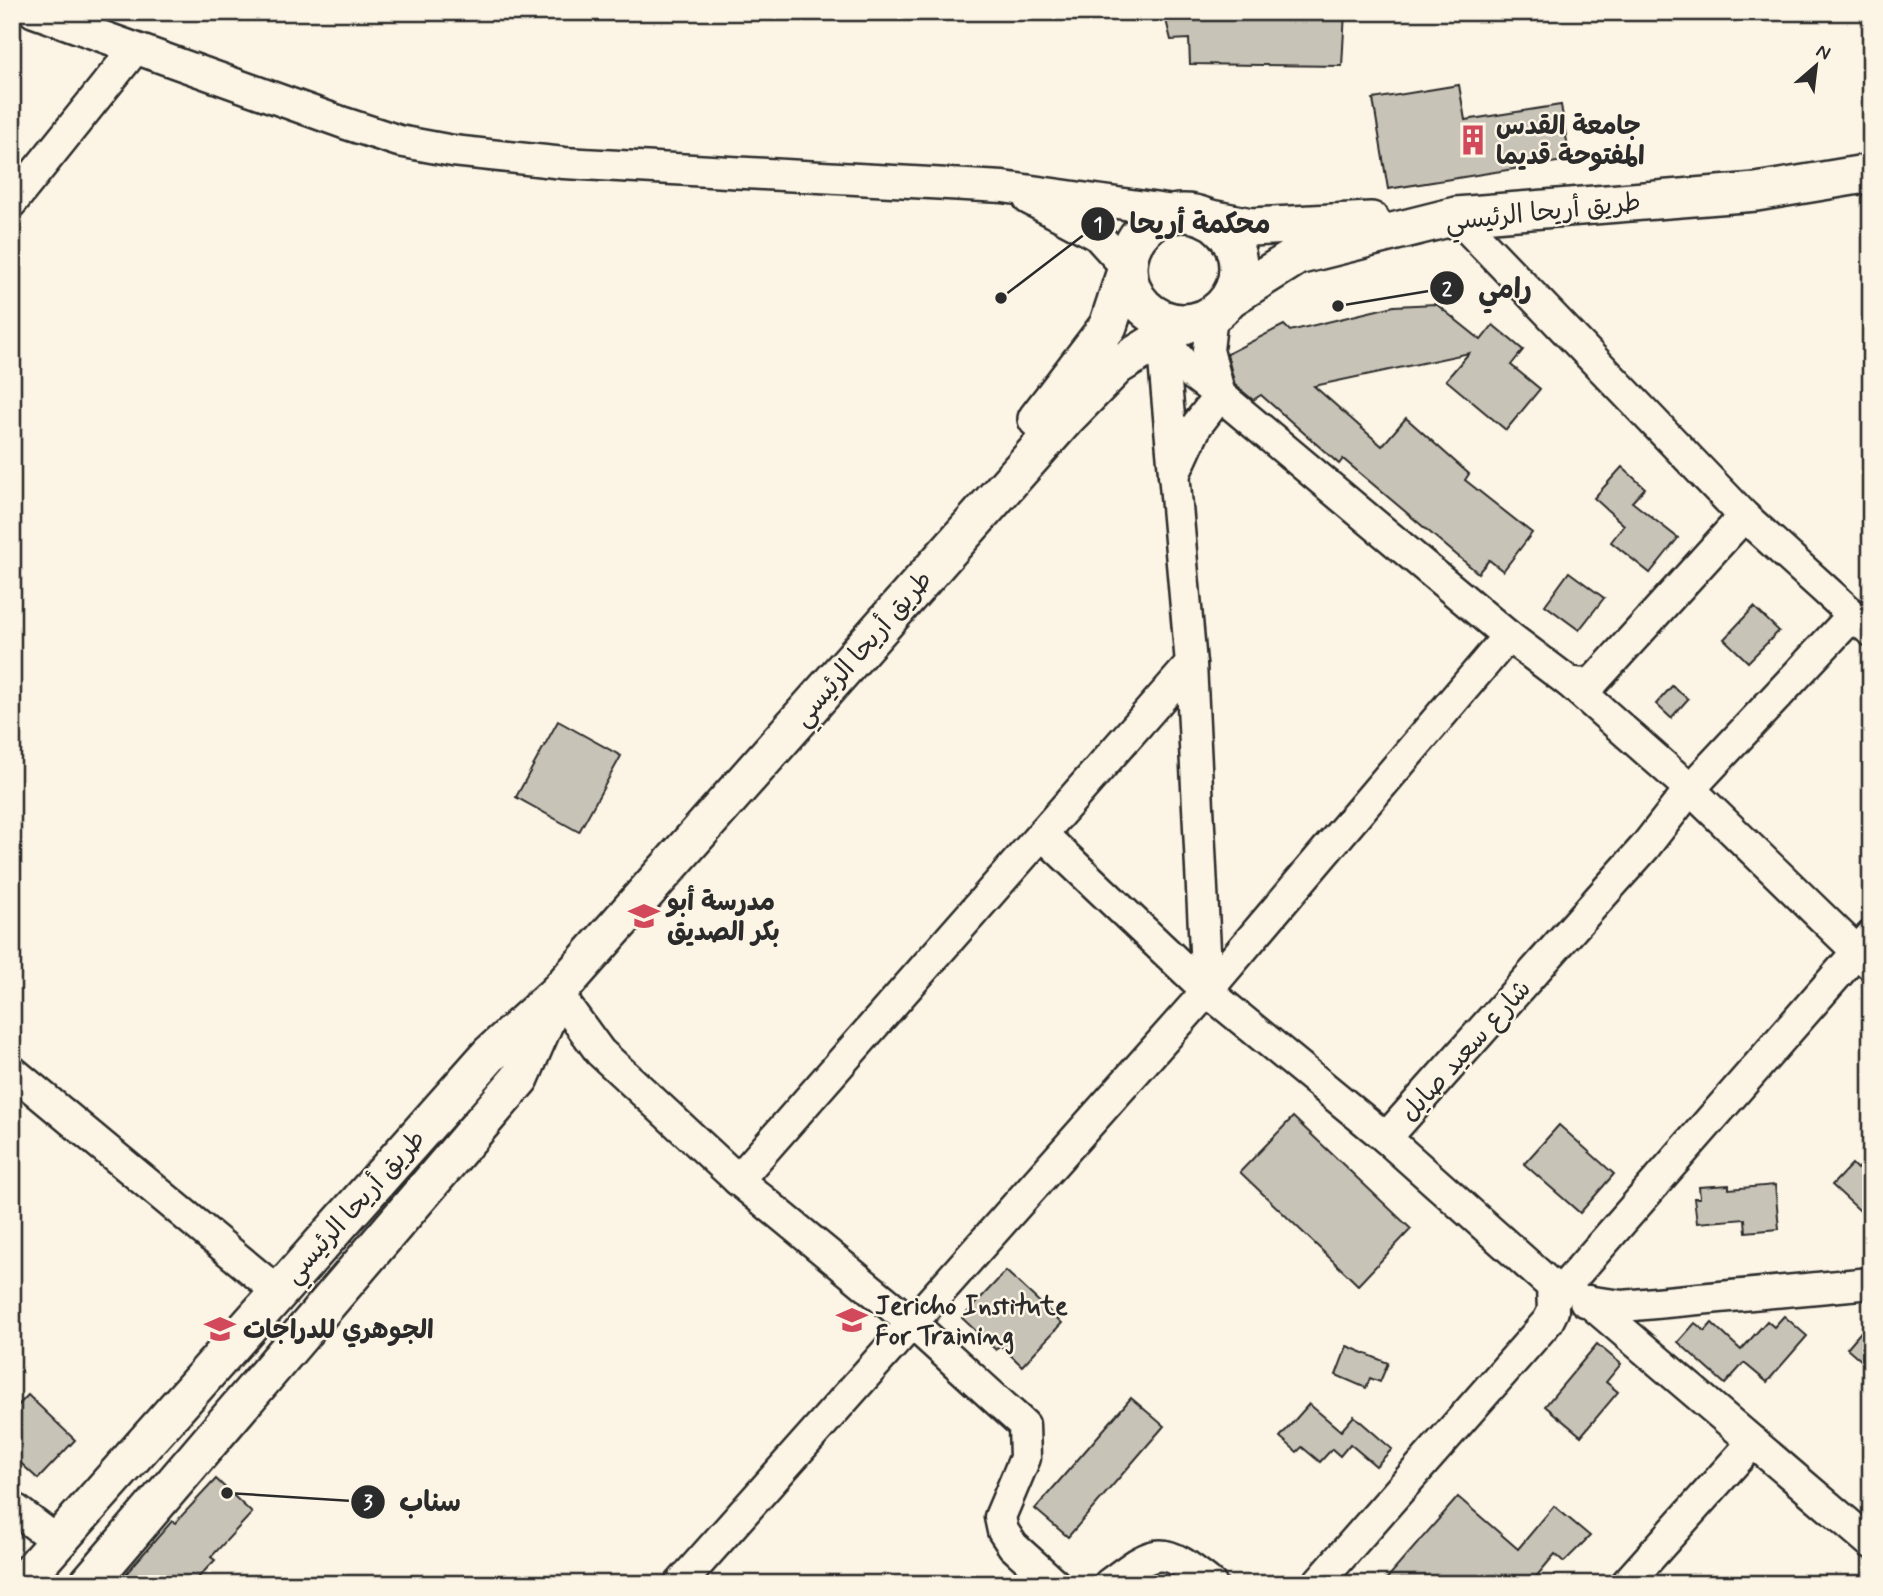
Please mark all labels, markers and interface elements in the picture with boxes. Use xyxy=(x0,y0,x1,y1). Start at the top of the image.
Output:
north arrow xyxy=(1782,32,1852,102)
text: N xyxy=(1812,38,1835,66)
place label: جامعة القدس المفتوحة قديما xyxy=(1496,110,1645,174)
building icon: جامعة القدس المفتوحة قديما xyxy=(1456,123,1490,157)
street label: طريق أريحا الرئيسي xyxy=(1444,186,1643,244)
callout: محكمة أريحا xyxy=(1080,199,1284,248)
text: محكمة أريحا xyxy=(1129,206,1271,244)
text: 1 xyxy=(1093,211,1103,239)
callout: رامي xyxy=(1429,264,1546,313)
text: رامي xyxy=(1478,272,1532,314)
text: 2 xyxy=(1442,276,1453,304)
street label: طريق أريحا الرئيسي xyxy=(786,564,944,737)
place label: مدرسة أبو بكر الصديق xyxy=(665,885,780,950)
school or university icon: مدرسة أبو بكر الصديق xyxy=(627,899,661,933)
street label: شارع سعيد صايل xyxy=(1393,973,1539,1130)
street label: طريق أريحا الرئيسي xyxy=(277,1123,437,1294)
place label: Jericho Institute For Training xyxy=(875,1290,1068,1355)
school or university icon: Jericho Institute For Training xyxy=(835,1303,869,1337)
school or university icon: الجوهري للدراجات xyxy=(203,1312,237,1346)
place label: الجوهري للدراجات xyxy=(243,1314,434,1348)
callout: سناب xyxy=(350,1477,475,1526)
text: سناب xyxy=(399,1485,461,1522)
text: 3 xyxy=(363,1489,373,1517)

